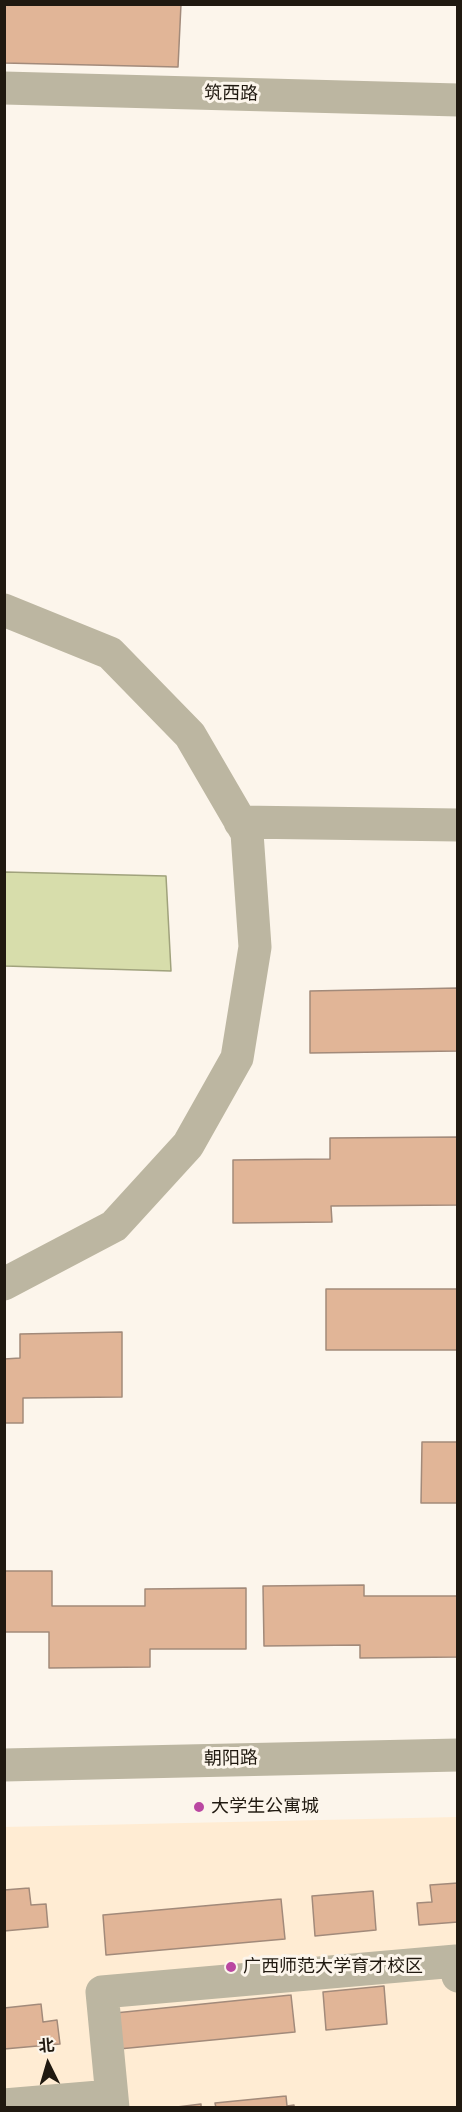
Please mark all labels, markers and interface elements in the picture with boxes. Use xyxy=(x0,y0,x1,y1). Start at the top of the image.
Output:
street label: 筑西路 xyxy=(204,83,258,105)
street label: 朝阳路 xyxy=(204,1748,258,1770)
place label: 大学生公寓城 xyxy=(211,1796,319,1818)
marker: 大学生公寓城 xyxy=(192,1800,206,1814)
place label: 广西师范大学育才校区 xyxy=(243,1956,423,1978)
marker: 广西师范大学育才校区 xyxy=(224,1960,238,1974)
north arrow xyxy=(18,2034,78,2094)
text: 北 xyxy=(38,2035,55,2056)

